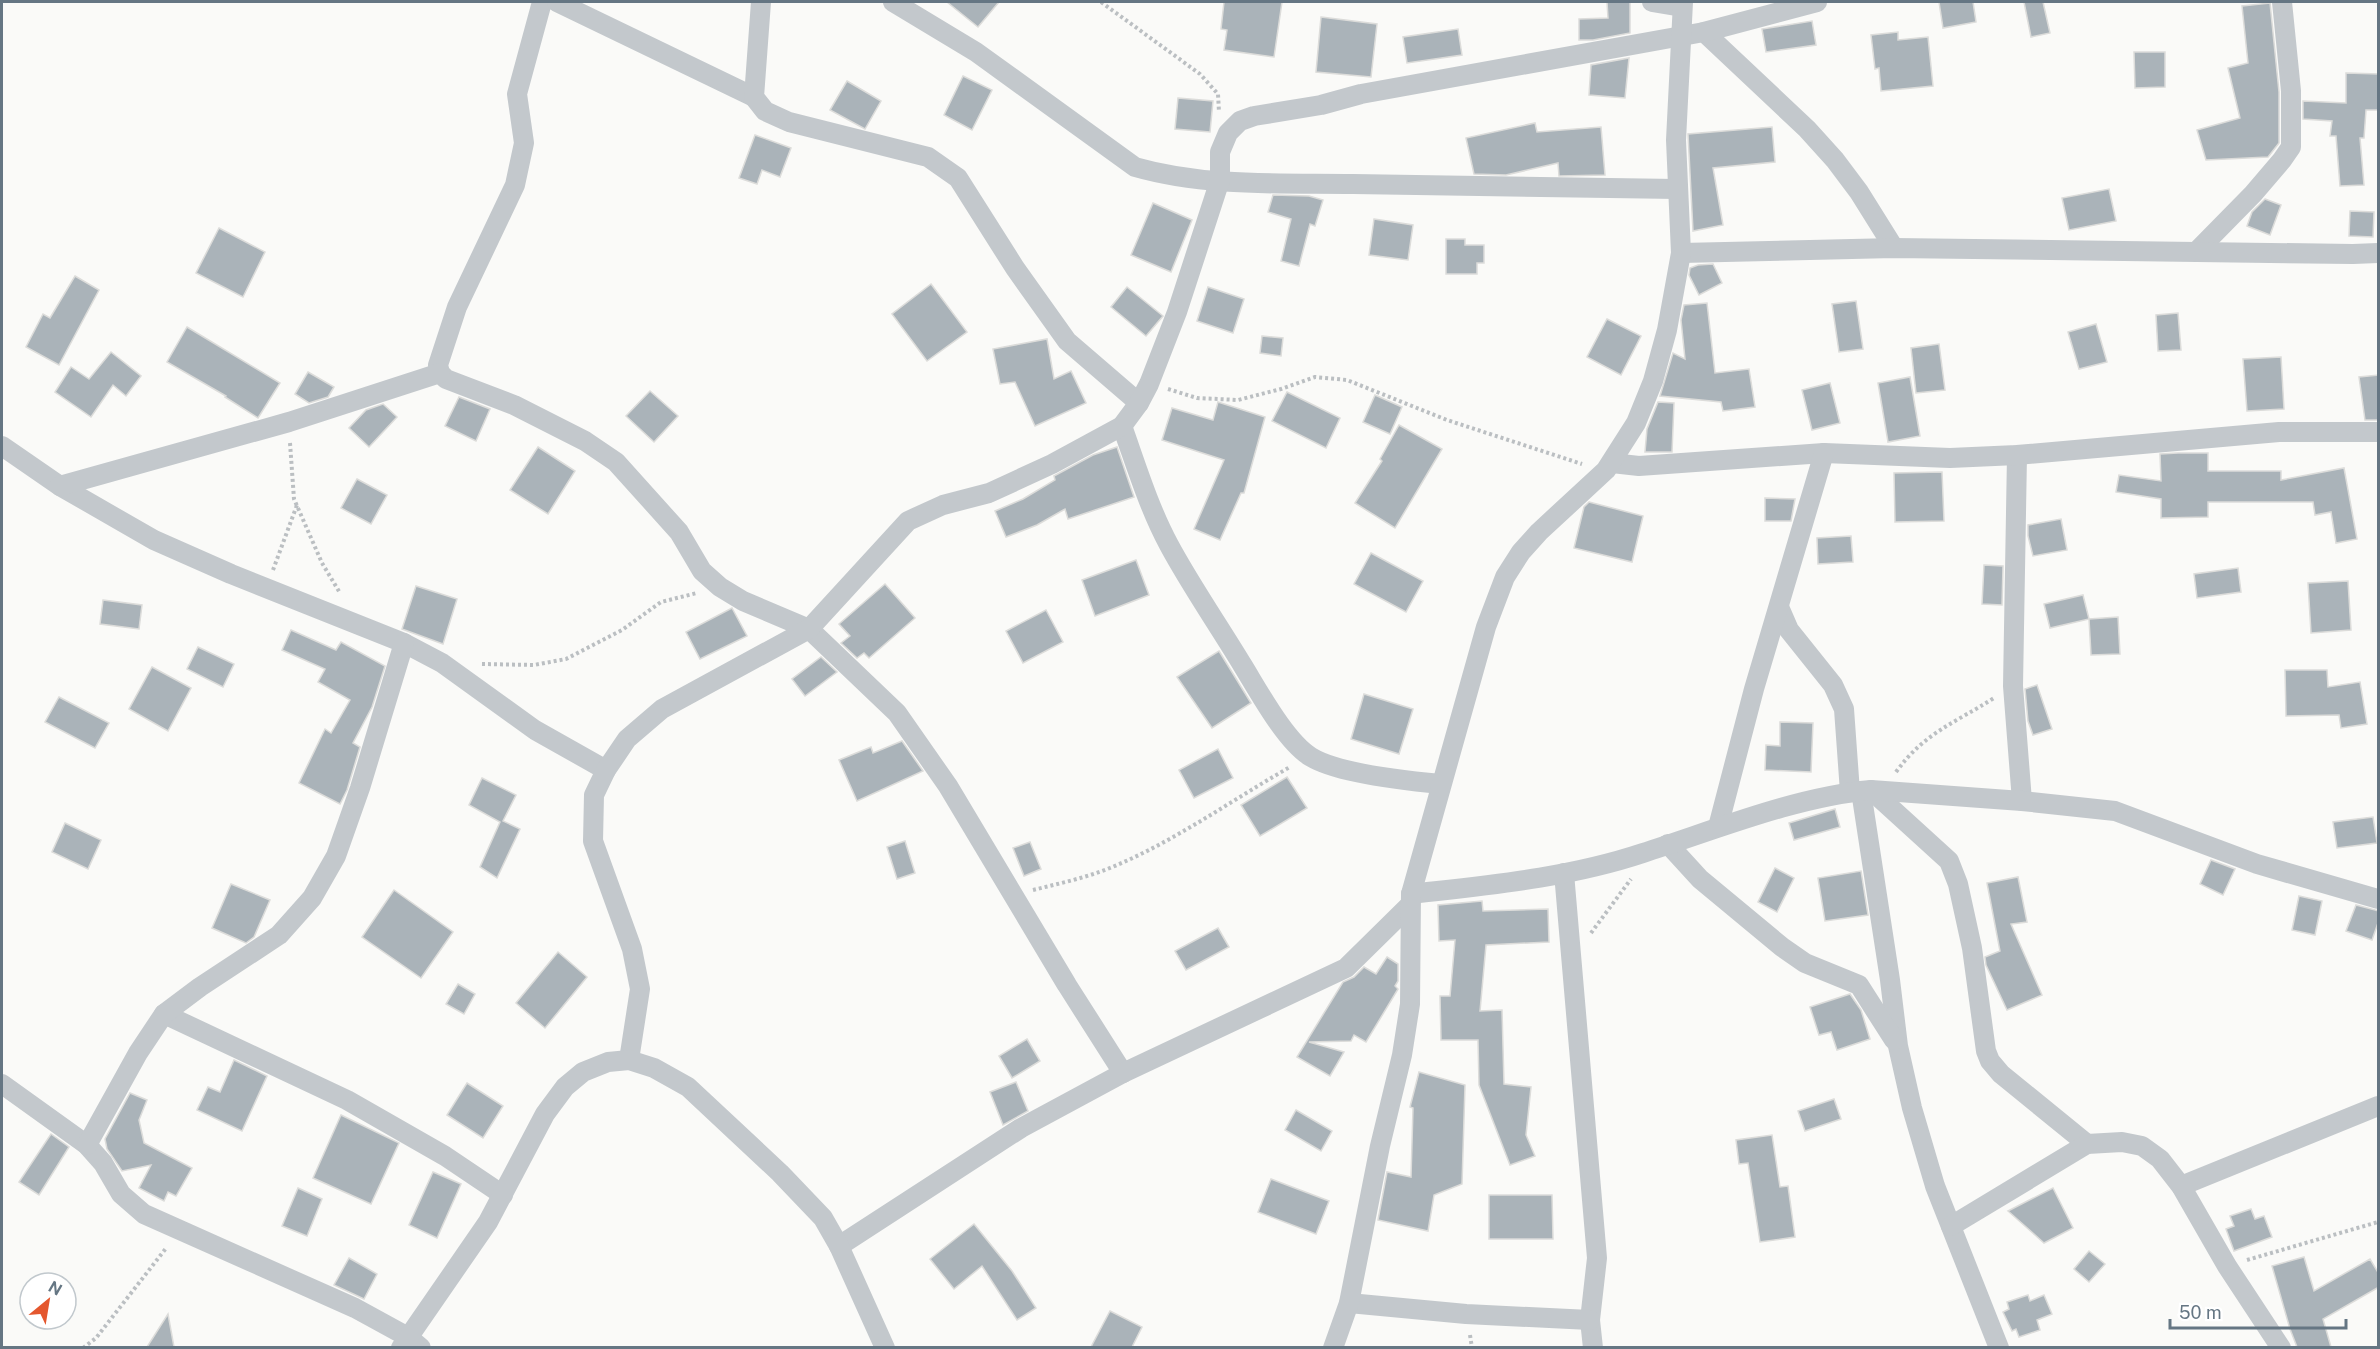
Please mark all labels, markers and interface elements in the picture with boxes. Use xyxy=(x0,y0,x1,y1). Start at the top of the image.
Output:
north arrow xyxy=(18,1271,78,1331)
text: N xyxy=(45,1277,65,1300)
scale bar xyxy=(2170,1292,2346,1330)
text: 50 m xyxy=(2179,1302,2222,1323)

